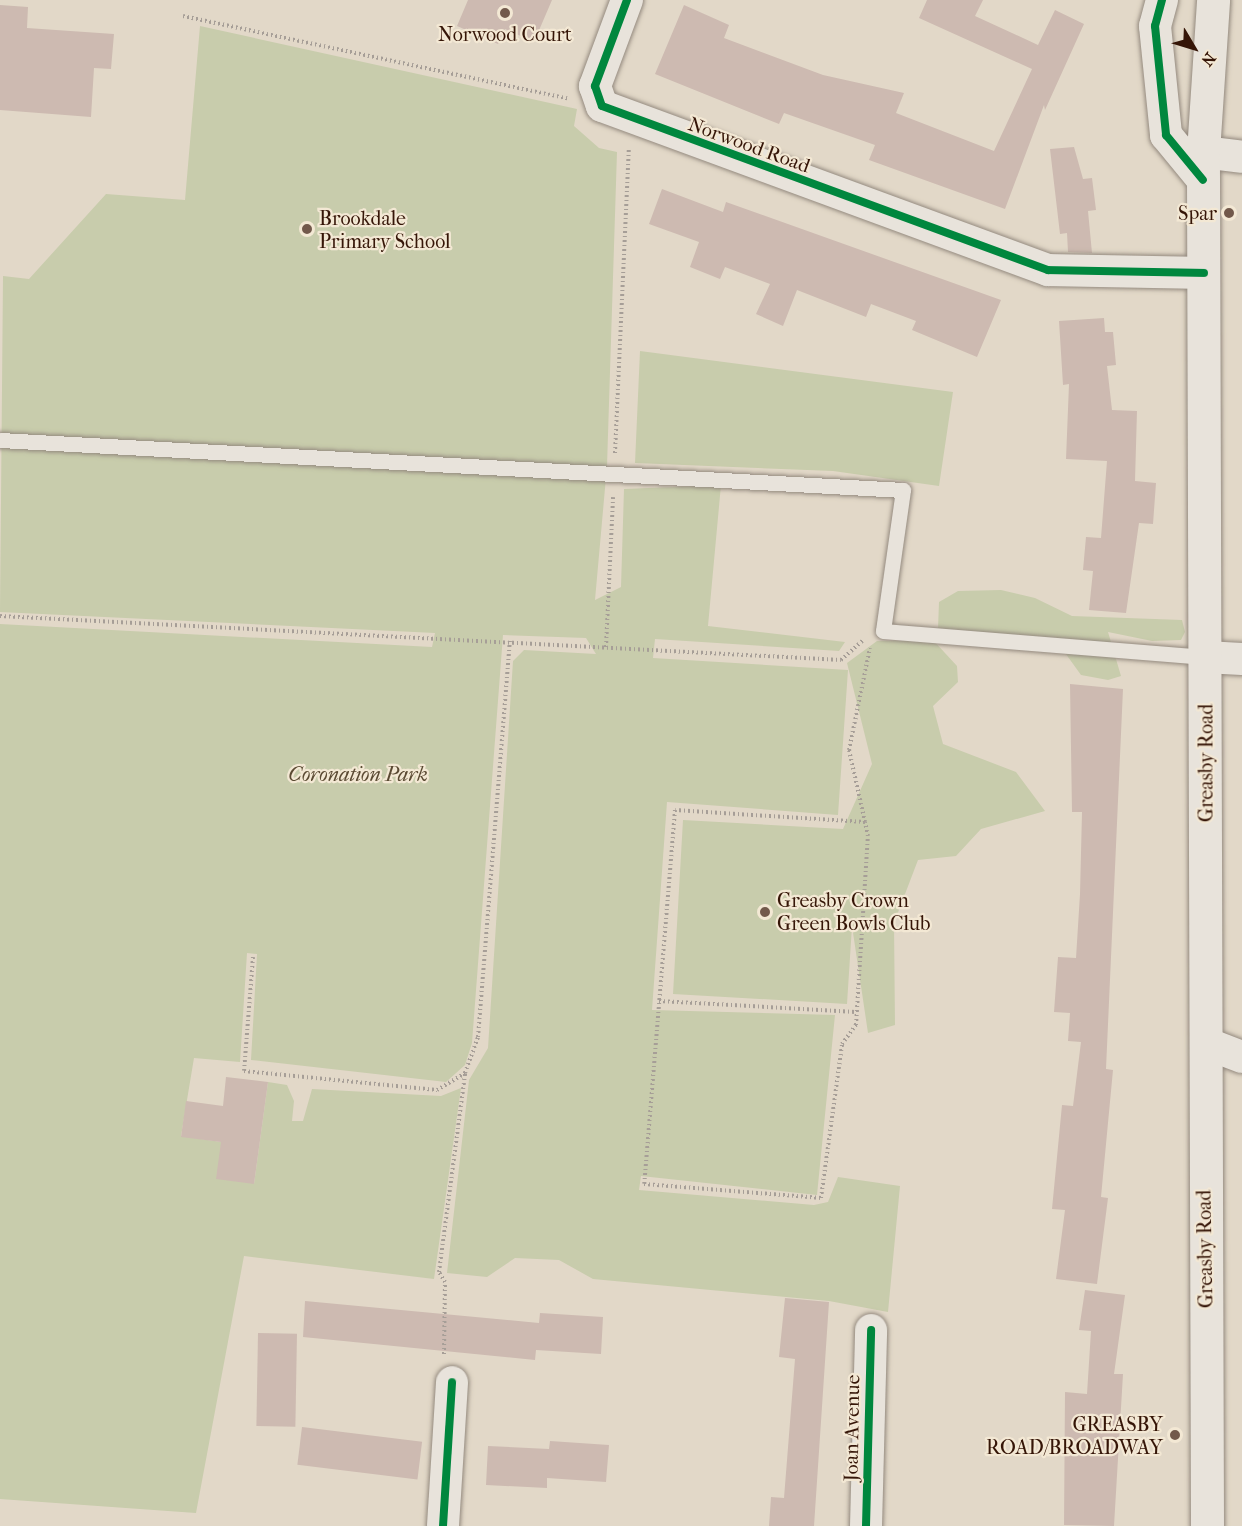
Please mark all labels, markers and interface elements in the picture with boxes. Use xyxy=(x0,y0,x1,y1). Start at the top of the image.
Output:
marker: Norwood Court xyxy=(498,6,512,20)
north arrow xyxy=(1164,18,1224,78)
place label: Norwood Court xyxy=(438,22,572,46)
text: N xyxy=(1197,49,1220,70)
street label: Norwood Road xyxy=(685,112,813,178)
place label: Spar xyxy=(1178,201,1217,225)
place label: Brookdale Primary School xyxy=(319,206,451,253)
marker: Spar xyxy=(1222,206,1236,220)
marker: Brookdale Primary School xyxy=(300,222,314,236)
street label: Greasby Road xyxy=(1194,704,1218,822)
park label: Coronation Park xyxy=(288,762,428,786)
place label: Greasby Crown Green Bowls Club xyxy=(777,888,930,935)
marker: Greasby Crown Green Bowls Club xyxy=(758,905,772,919)
street label: Greasby Road xyxy=(1192,1190,1218,1308)
street label: Joan Avenue xyxy=(839,1374,865,1482)
place label: GREASBY ROAD/BROADWAY xyxy=(986,1412,1163,1459)
marker: GREASBY ROAD/BROADWAY xyxy=(1168,1428,1182,1442)

